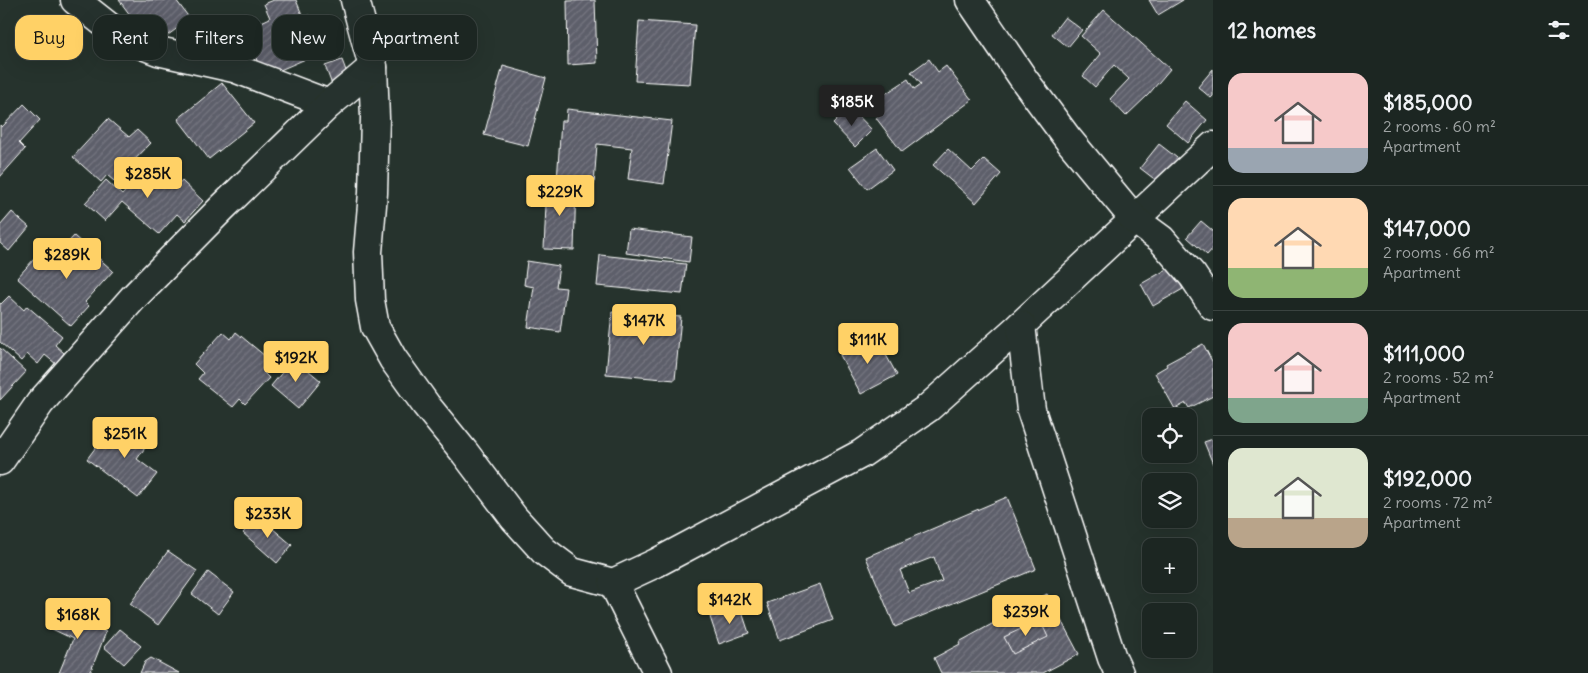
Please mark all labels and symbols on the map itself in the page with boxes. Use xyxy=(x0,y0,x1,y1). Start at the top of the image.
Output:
pin: $185K xyxy=(817,84,887,127)
pin: $285K xyxy=(113,156,183,199)
pin: $229K xyxy=(525,174,595,217)
pin: $289K xyxy=(32,238,102,280)
pin: $147K xyxy=(609,304,679,346)
pin: $111K xyxy=(833,322,903,365)
pin: $192K xyxy=(261,340,331,383)
pin: $251K xyxy=(90,416,160,459)
pin: $233K xyxy=(233,496,303,539)
pin: $142K xyxy=(695,582,765,625)
pin: $239K xyxy=(991,594,1061,637)
pin: $168K xyxy=(43,598,113,640)

